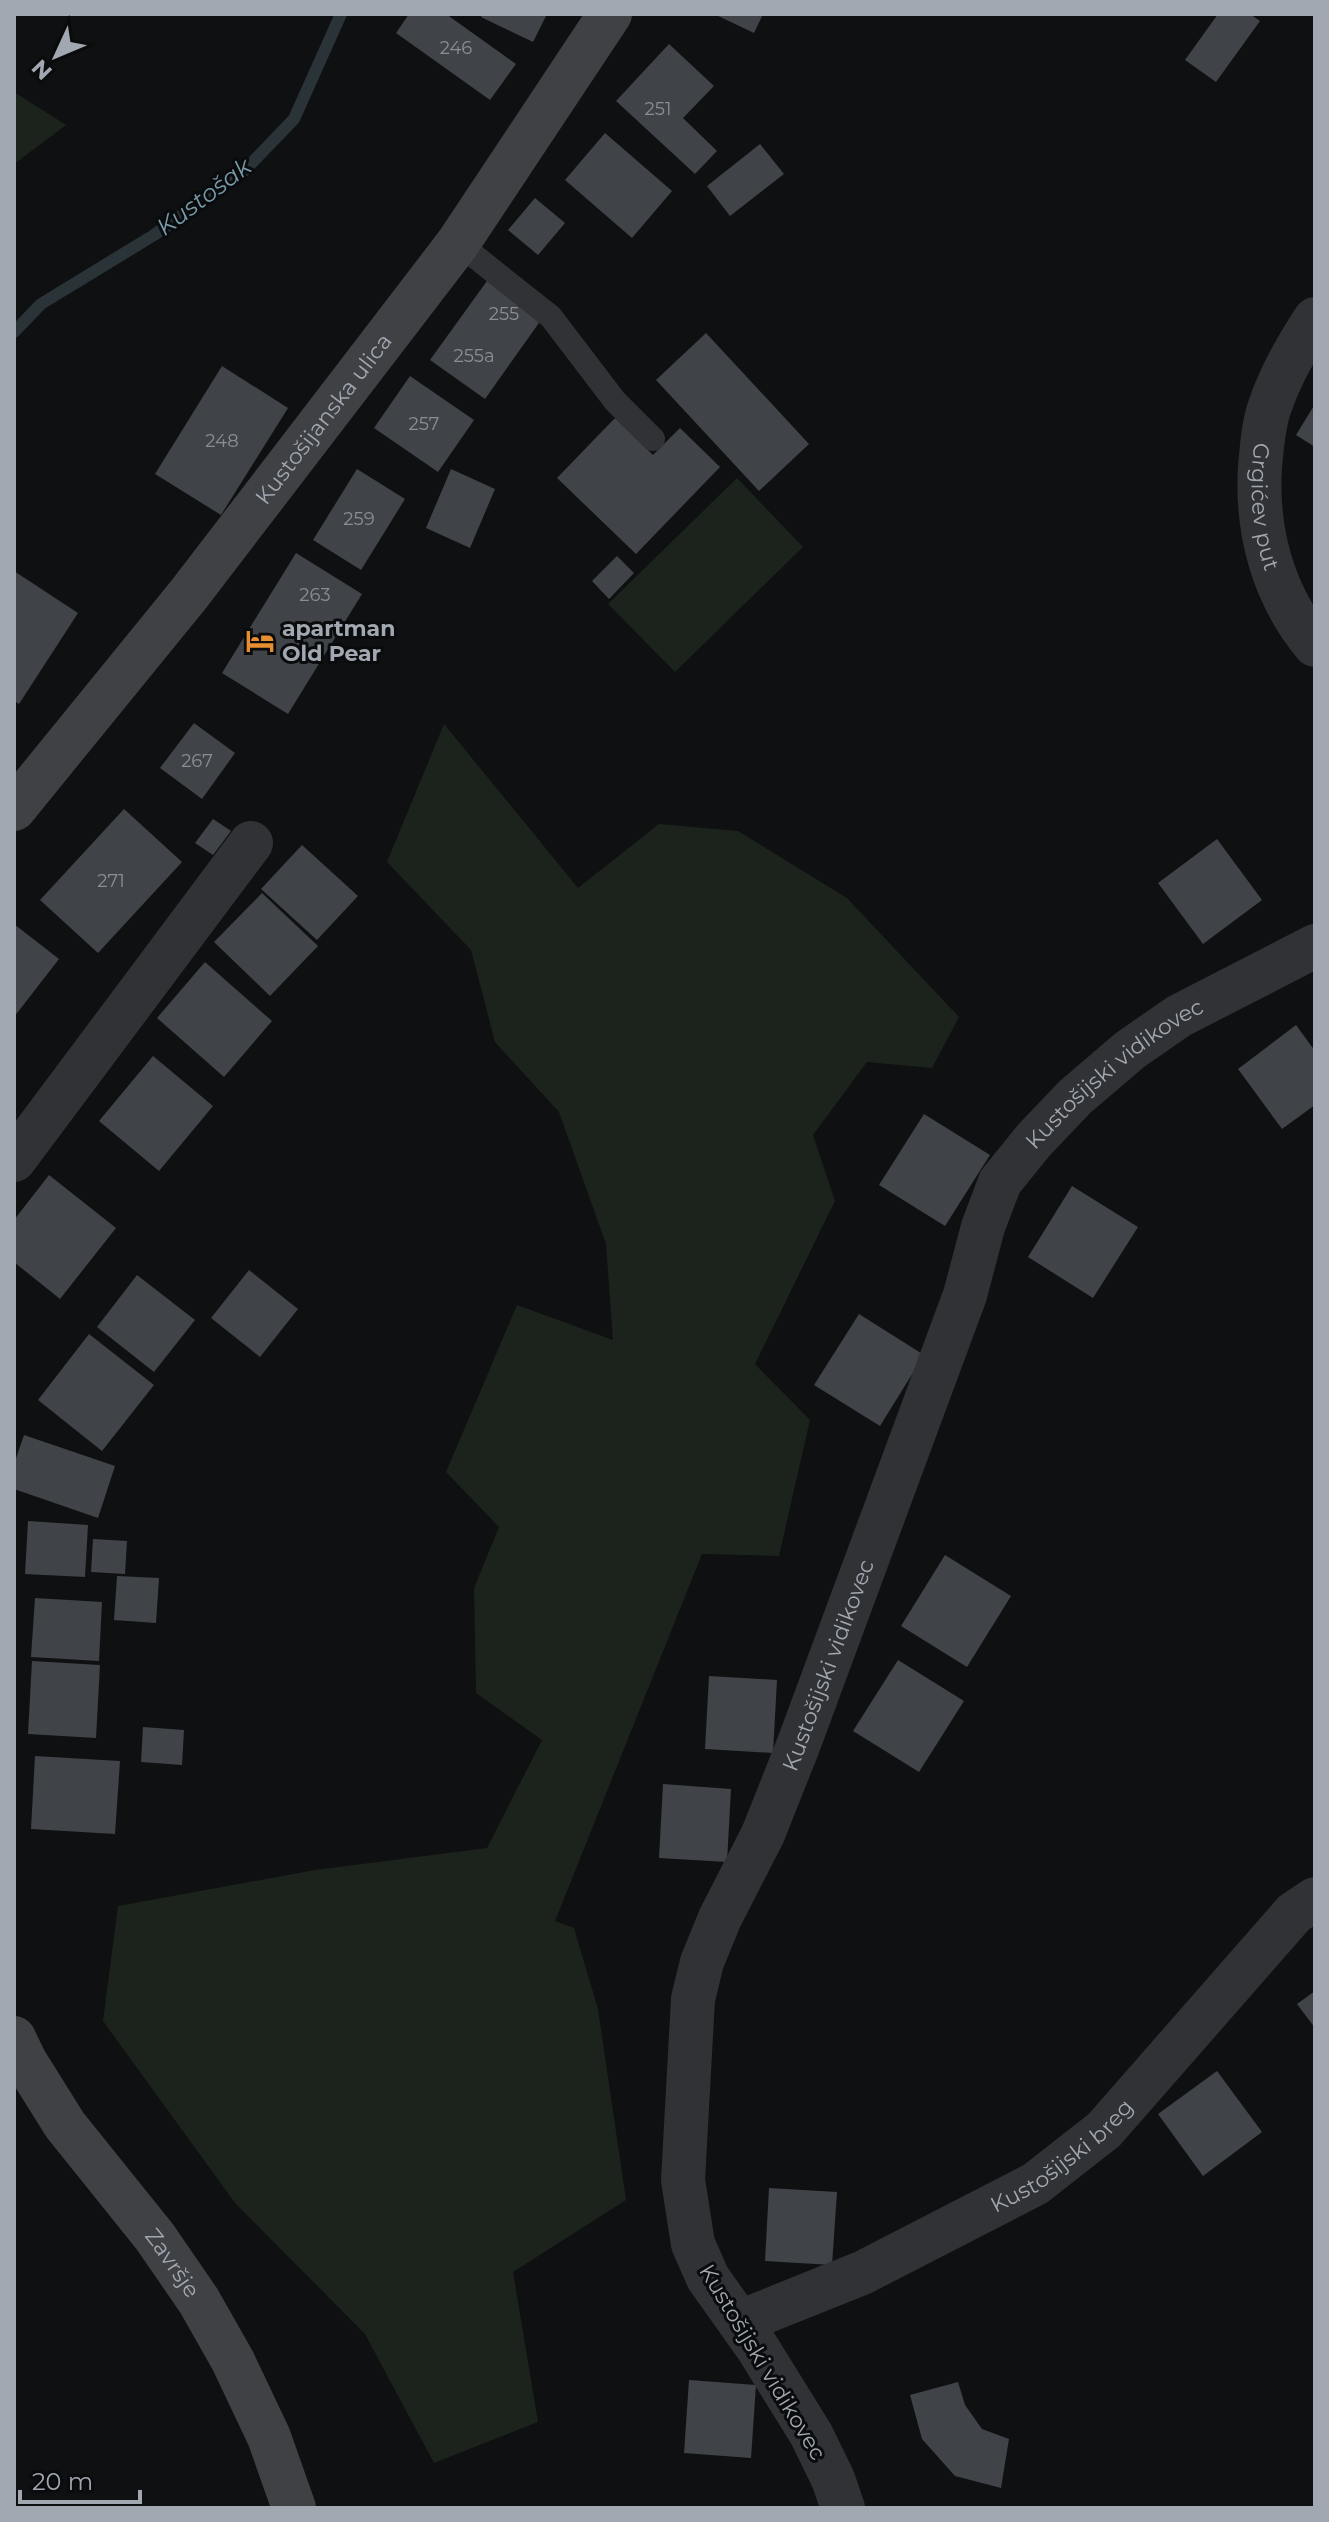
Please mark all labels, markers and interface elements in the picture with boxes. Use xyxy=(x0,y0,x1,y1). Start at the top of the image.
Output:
north arrow xyxy=(16,16,96,96)
house number: 246 xyxy=(440,37,472,59)
text: N xyxy=(26,54,58,85)
house number: 251 xyxy=(645,98,671,120)
water label: Kustošak xyxy=(151,151,258,242)
house number: 255 xyxy=(489,303,519,325)
street label: Kustošijanska ulica xyxy=(250,328,398,510)
house number: 255a xyxy=(453,345,495,367)
house number: 257 xyxy=(409,413,439,435)
house number: 248 xyxy=(205,430,239,452)
street label: Grgićev put xyxy=(1245,442,1285,574)
house number: 259 xyxy=(343,508,375,530)
house number: 263 xyxy=(299,584,331,606)
place label: apartman Old Pear xyxy=(282,615,395,667)
hotel icon: apartman Old Pear xyxy=(245,626,275,656)
house number: 267 xyxy=(181,750,213,772)
house number: 271 xyxy=(97,870,125,892)
street label: Kustošijski vidikovec xyxy=(1020,993,1208,1155)
street label: Kustošijski vidikovec xyxy=(777,1556,880,1775)
street label: Kustošijski breg xyxy=(986,2094,1139,2219)
street label: Završje xyxy=(139,2223,206,2303)
street label: Kustošijski vidikovec xyxy=(693,2260,832,2465)
scale bar xyxy=(20,2454,140,2504)
text: 20 m xyxy=(32,2467,93,2496)

